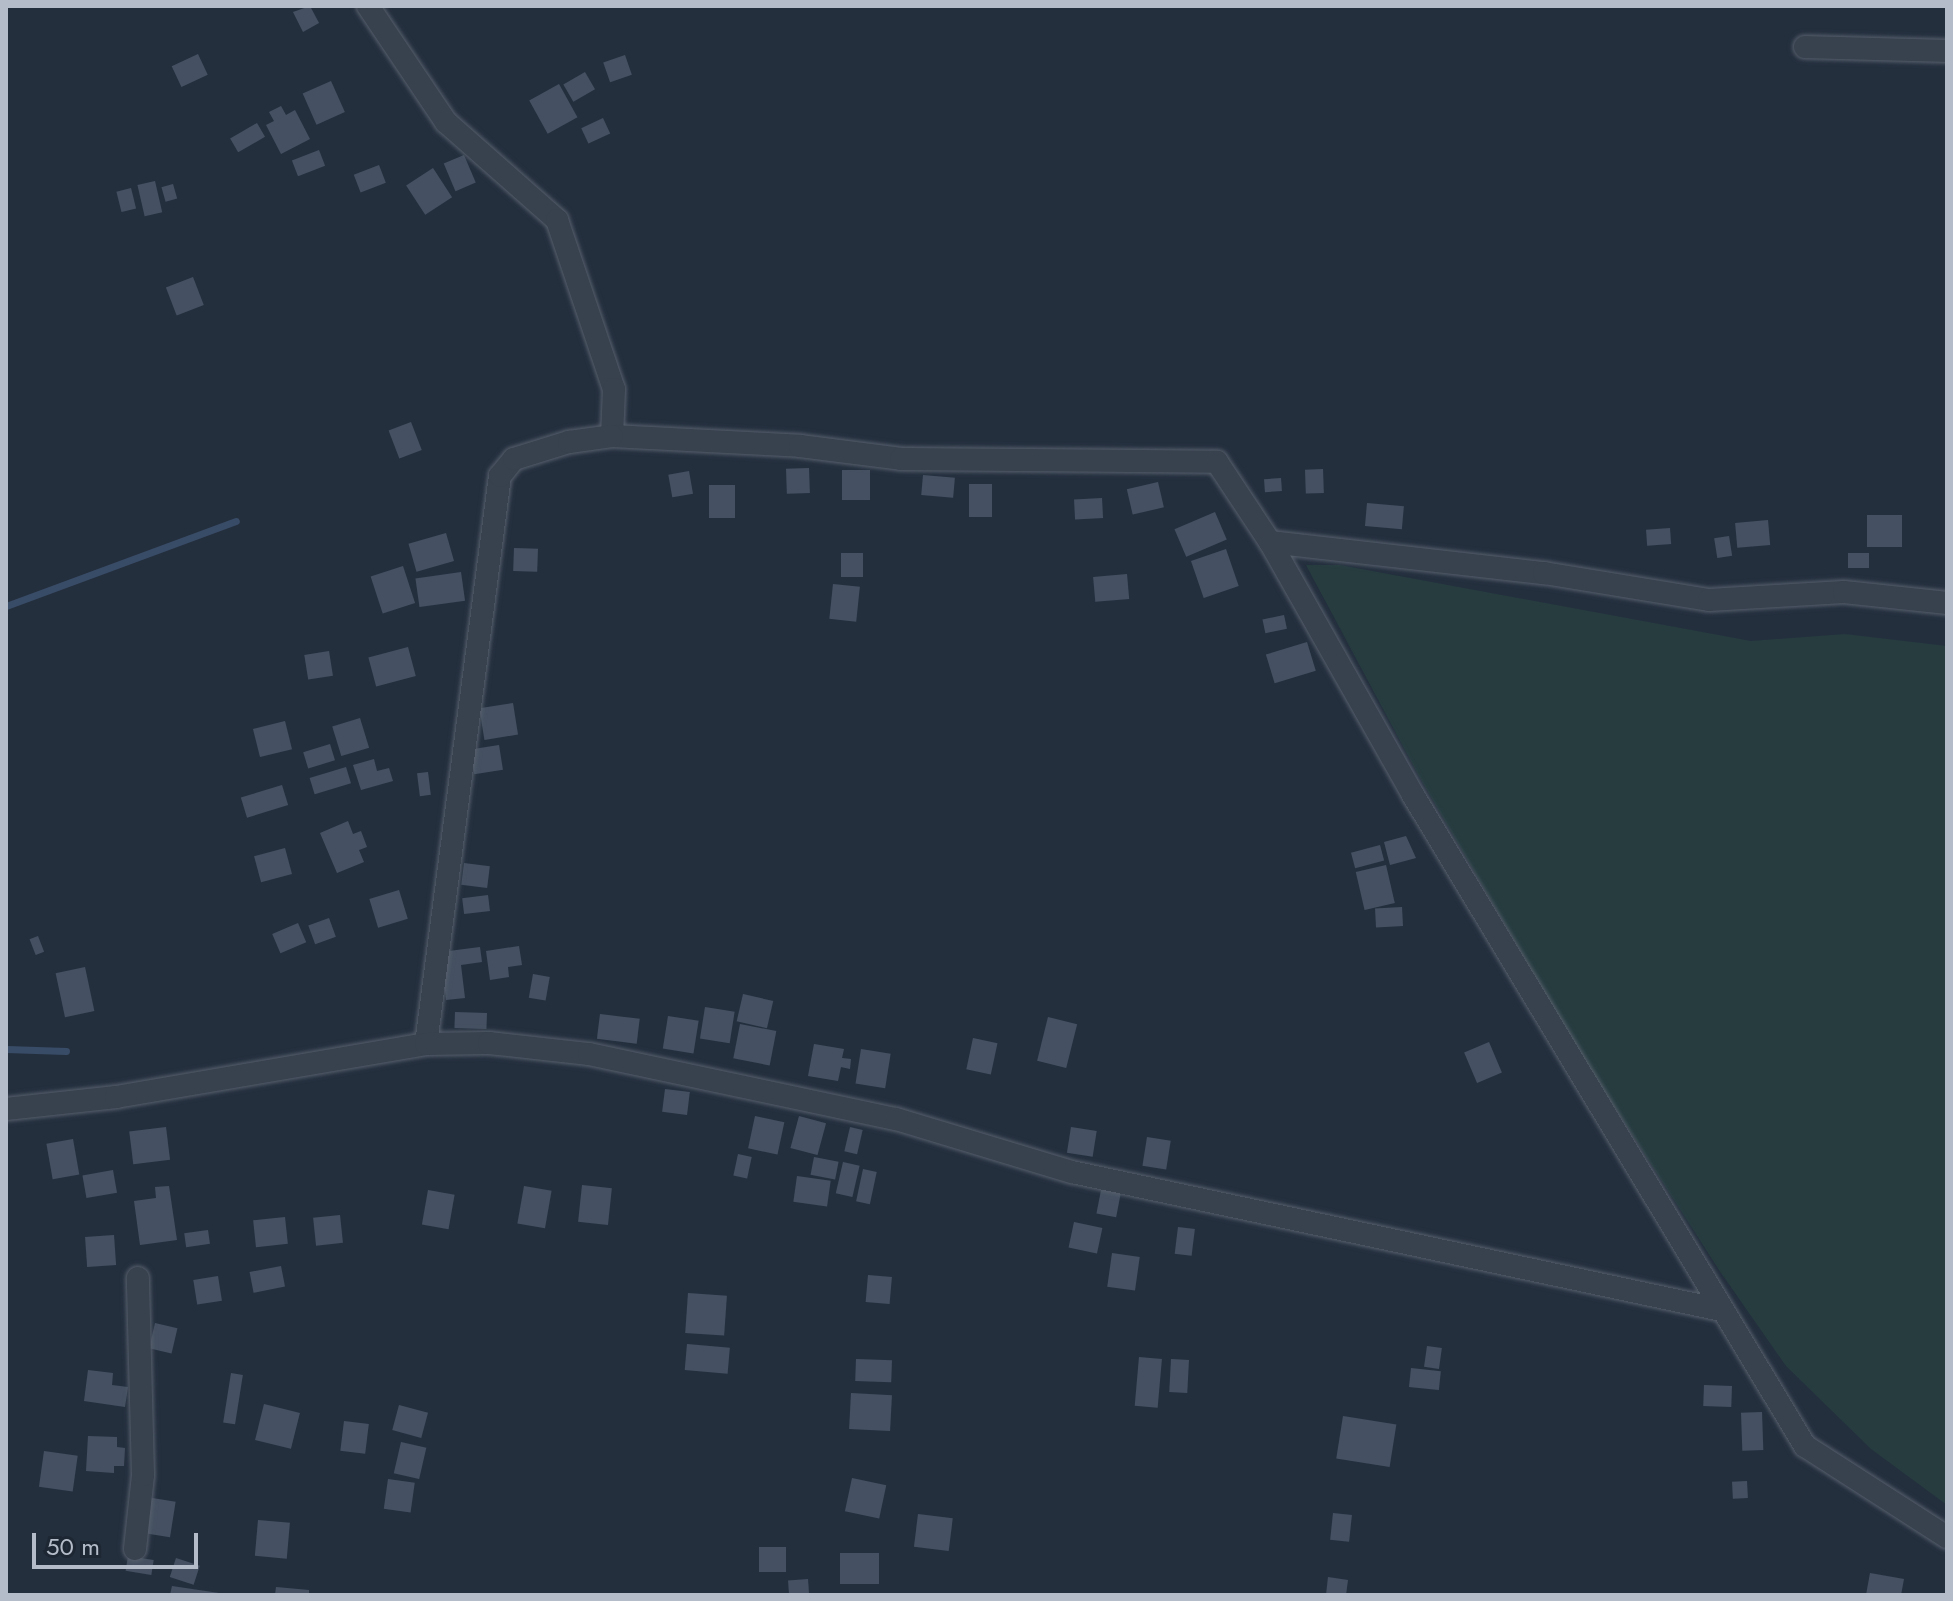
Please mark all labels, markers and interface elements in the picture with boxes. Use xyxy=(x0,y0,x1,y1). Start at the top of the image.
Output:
scale bar xyxy=(36,1517,202,1567)
text: 50 m xyxy=(46,1529,100,1564)

